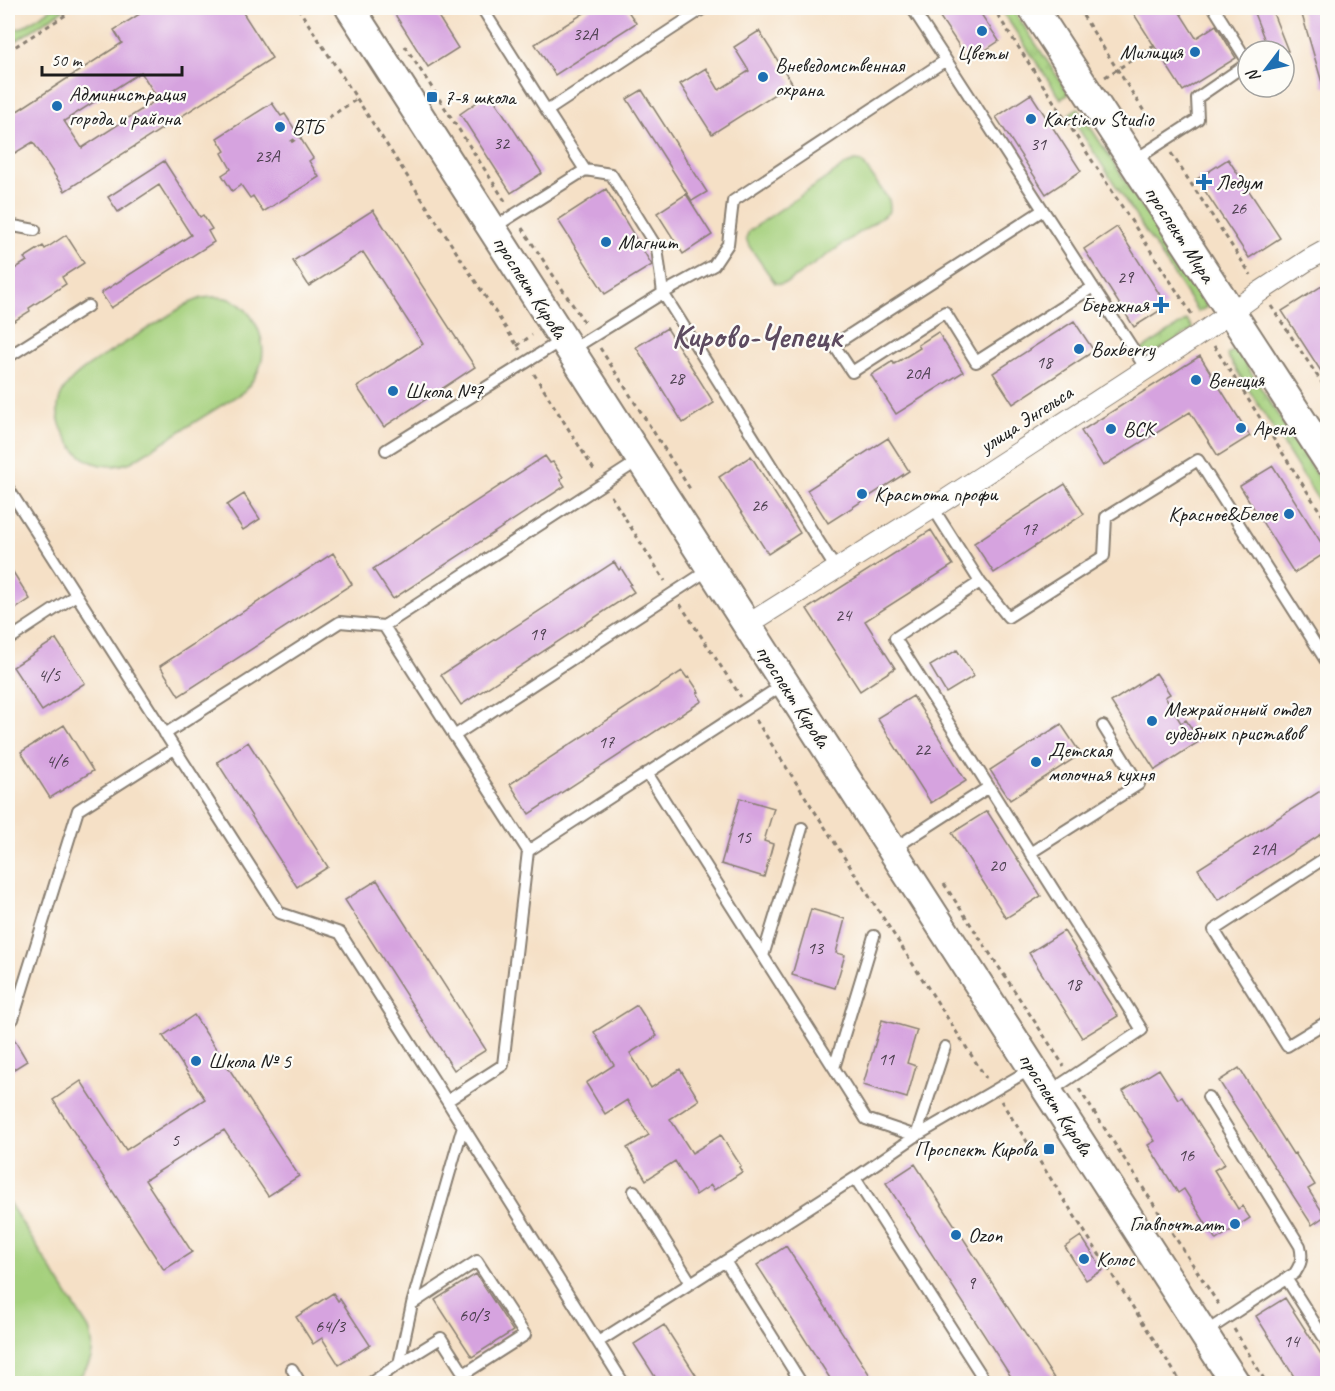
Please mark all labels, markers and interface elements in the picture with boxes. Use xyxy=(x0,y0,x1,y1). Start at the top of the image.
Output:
house number: 32А xyxy=(572,23,599,45)
marker: Цветы xyxy=(975,24,989,38)
scale bar xyxy=(42,39,182,77)
place label: Милиция xyxy=(1120,39,1184,65)
north arrow xyxy=(1236,39,1296,99)
place label: Цветы xyxy=(957,40,1009,66)
marker: Милиция xyxy=(1188,45,1202,59)
text: 50 m xyxy=(51,49,84,71)
place label: Вневедомственная охрана xyxy=(775,52,906,102)
text: N xyxy=(1241,64,1265,86)
marker: Вневедомственная охрана xyxy=(756,70,770,84)
place label: Администрация города и района xyxy=(69,81,186,131)
place label: 7-я школа xyxy=(444,84,518,110)
marker: 7-я школа xyxy=(425,90,439,104)
marker: Администрация города и района xyxy=(50,99,64,113)
place label: Kartinov Studio xyxy=(1043,106,1155,132)
marker: Kartinov Studio xyxy=(1024,112,1038,126)
place label: ВТБ xyxy=(292,114,326,140)
marker: ВТБ xyxy=(273,120,287,134)
house number: 32 xyxy=(493,132,511,154)
house number: 31 xyxy=(1030,133,1047,155)
house number: 23А xyxy=(254,145,281,167)
place label: Ледум xyxy=(1216,169,1263,195)
marker: Ледум xyxy=(1197,175,1211,189)
street label: проспект Мира xyxy=(1139,181,1222,289)
house number: 26 xyxy=(1230,197,1247,219)
place label: Магнит xyxy=(618,229,679,255)
street label: проспект Кирова xyxy=(487,231,574,345)
marker: Магнит xyxy=(599,235,613,249)
house number: 29 xyxy=(1117,266,1135,288)
place label: Бережная xyxy=(1081,292,1150,318)
marker: Бережная xyxy=(1154,298,1168,312)
district label: Кирово-Чепецк xyxy=(672,315,844,357)
place label: Boxberry xyxy=(1091,336,1157,362)
marker: Boxberry xyxy=(1072,342,1086,356)
house number: 18 xyxy=(1036,351,1054,373)
house number: 20А xyxy=(904,362,931,384)
house number: 28 xyxy=(668,367,686,389)
place label: Венеция xyxy=(1208,367,1266,393)
marker: Венеция xyxy=(1189,373,1203,387)
place label: Школа №7 xyxy=(405,378,485,404)
street label: улица Энгельса xyxy=(973,378,1079,460)
marker: Школа №7 xyxy=(386,384,400,398)
place label: Арена xyxy=(1253,415,1297,441)
place label: ВСК xyxy=(1123,416,1158,442)
marker: Арена xyxy=(1234,421,1248,435)
marker: ВСК xyxy=(1104,422,1118,436)
place label: Крастота профи xyxy=(874,481,999,507)
marker: Крастота профи xyxy=(855,487,869,501)
house number: 26 xyxy=(751,494,768,516)
place label: Красное&Белое xyxy=(1168,501,1278,527)
marker: Красное&Белое xyxy=(1282,507,1296,521)
house number: 17 xyxy=(1021,518,1038,540)
house number: 24 xyxy=(835,604,853,626)
house number: 19 xyxy=(529,623,547,645)
street label: проспект Кирова xyxy=(750,640,837,754)
house number: 4/5 xyxy=(38,664,61,686)
place label: Межрайонный отдел судебных приставов xyxy=(1164,696,1312,746)
marker: Межрайонный отдел судебных приставов xyxy=(1145,714,1159,728)
house number: 17 xyxy=(598,731,615,753)
place label: Детская молочная кухня xyxy=(1048,737,1156,787)
house number: 22 xyxy=(914,738,932,760)
house number: 4/6 xyxy=(46,750,69,772)
marker: Детская молочная кухня xyxy=(1029,755,1043,769)
house number: 15 xyxy=(735,826,752,848)
house number: 21А xyxy=(1250,838,1277,860)
house number: 20 xyxy=(989,854,1007,876)
house number: 13 xyxy=(807,937,825,959)
house number: 18 xyxy=(1065,973,1083,995)
place label: Школа № 5 xyxy=(208,1048,293,1074)
house number: 11 xyxy=(878,1048,895,1070)
street label: проспект Кирова xyxy=(1013,1048,1100,1162)
marker: Школа № 5 xyxy=(189,1054,203,1068)
house number: 5 xyxy=(171,1129,180,1151)
place label: Проспект Кирова xyxy=(914,1136,1039,1162)
marker: Проспект Кирова xyxy=(1042,1142,1056,1156)
house number: 16 xyxy=(1178,1144,1195,1166)
place label: Главпочтамт xyxy=(1129,1211,1224,1237)
marker: Главпочтамт xyxy=(1228,1217,1242,1231)
place label: Ozon xyxy=(968,1222,1003,1248)
marker: Ozon xyxy=(949,1228,963,1242)
place label: Колос xyxy=(1096,1246,1136,1272)
marker: Колос xyxy=(1077,1252,1091,1266)
house number: 9 xyxy=(967,1272,977,1294)
house number: 60/3 xyxy=(459,1304,491,1326)
house number: 64/3 xyxy=(315,1315,347,1337)
house number: 14 xyxy=(1283,1330,1301,1352)

